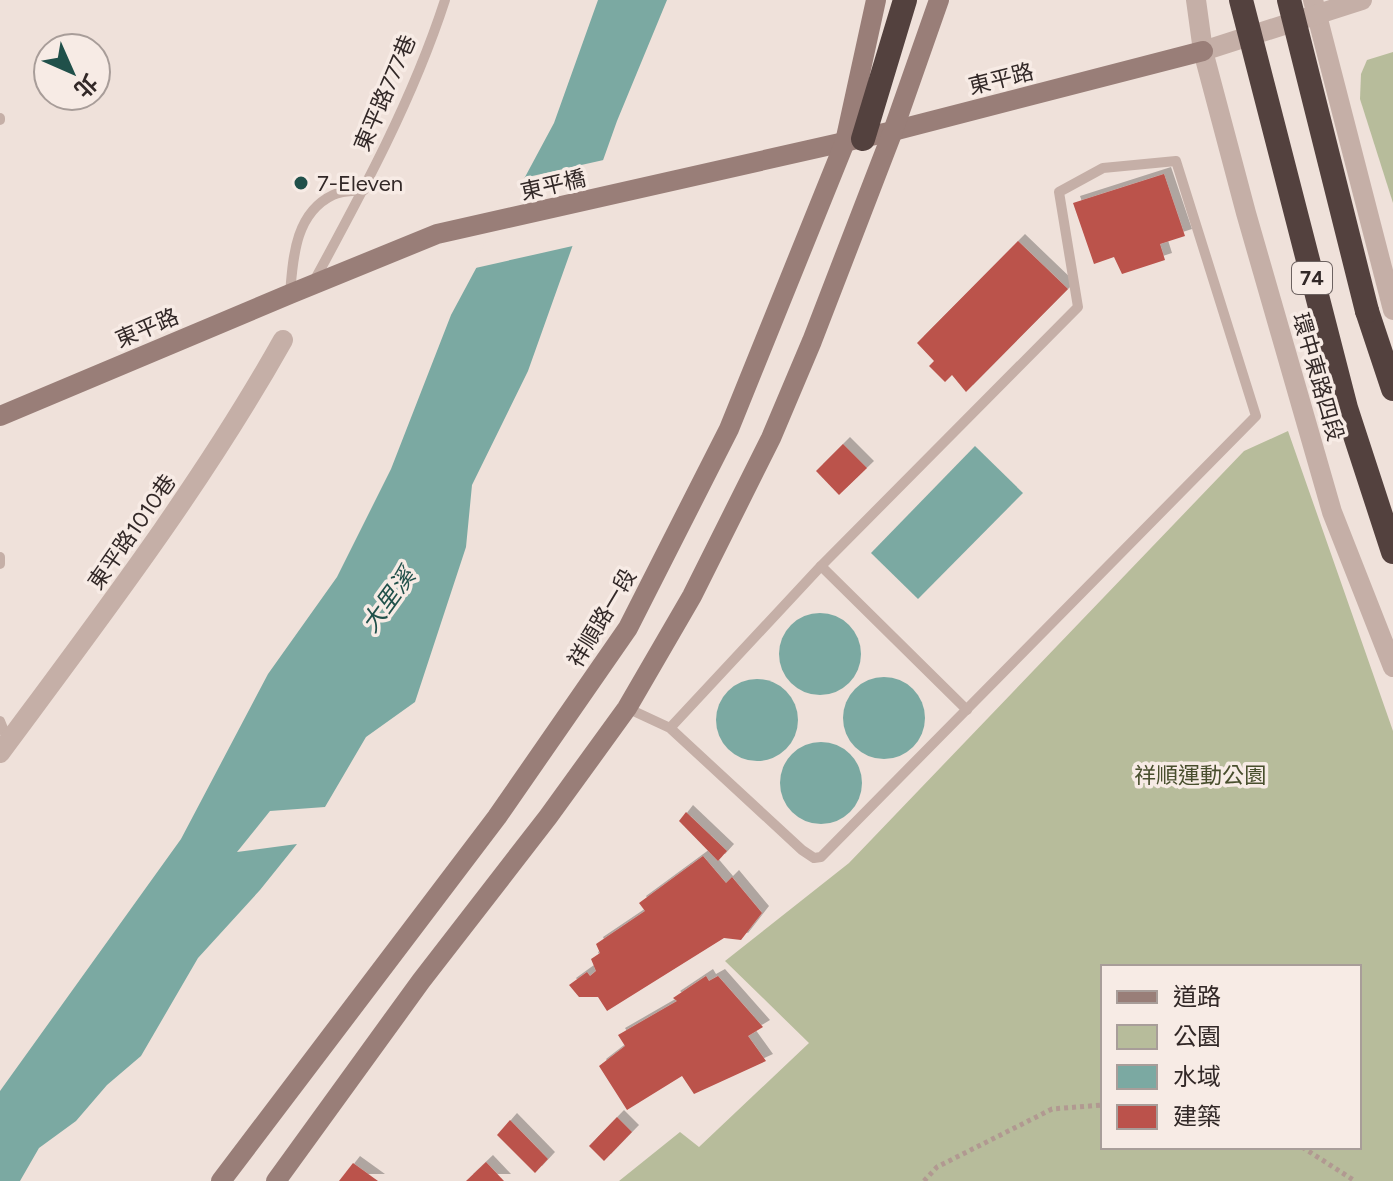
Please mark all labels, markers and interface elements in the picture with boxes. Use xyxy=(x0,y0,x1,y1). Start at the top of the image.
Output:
street label: 東平路777巷 xyxy=(348,31,422,155)
north arrow xyxy=(32,32,112,112)
street label: 東平路 xyxy=(966,58,1036,100)
text: 北 xyxy=(68,68,103,103)
street label: 東平橋 xyxy=(518,164,588,206)
place label: 7-Eleven xyxy=(317,170,403,197)
marker: 7-Eleven xyxy=(292,174,310,192)
road number: 74 xyxy=(1292,262,1332,294)
street label: 東平路 xyxy=(111,303,183,353)
street label: 環中東路四段 xyxy=(1287,310,1349,444)
street label: 東平路1010巷 xyxy=(82,469,182,595)
water label: 大里溪 xyxy=(355,560,423,638)
street label: 祥順路一段 xyxy=(562,564,642,672)
park label: 祥順運動公園 xyxy=(1134,762,1266,789)
legend xyxy=(1101,965,1361,1149)
text: 道路 xyxy=(1173,982,1221,1011)
text: 公園 xyxy=(1173,1022,1221,1051)
text: 水域 xyxy=(1173,1062,1221,1091)
text: 建築 xyxy=(1173,1102,1221,1131)

